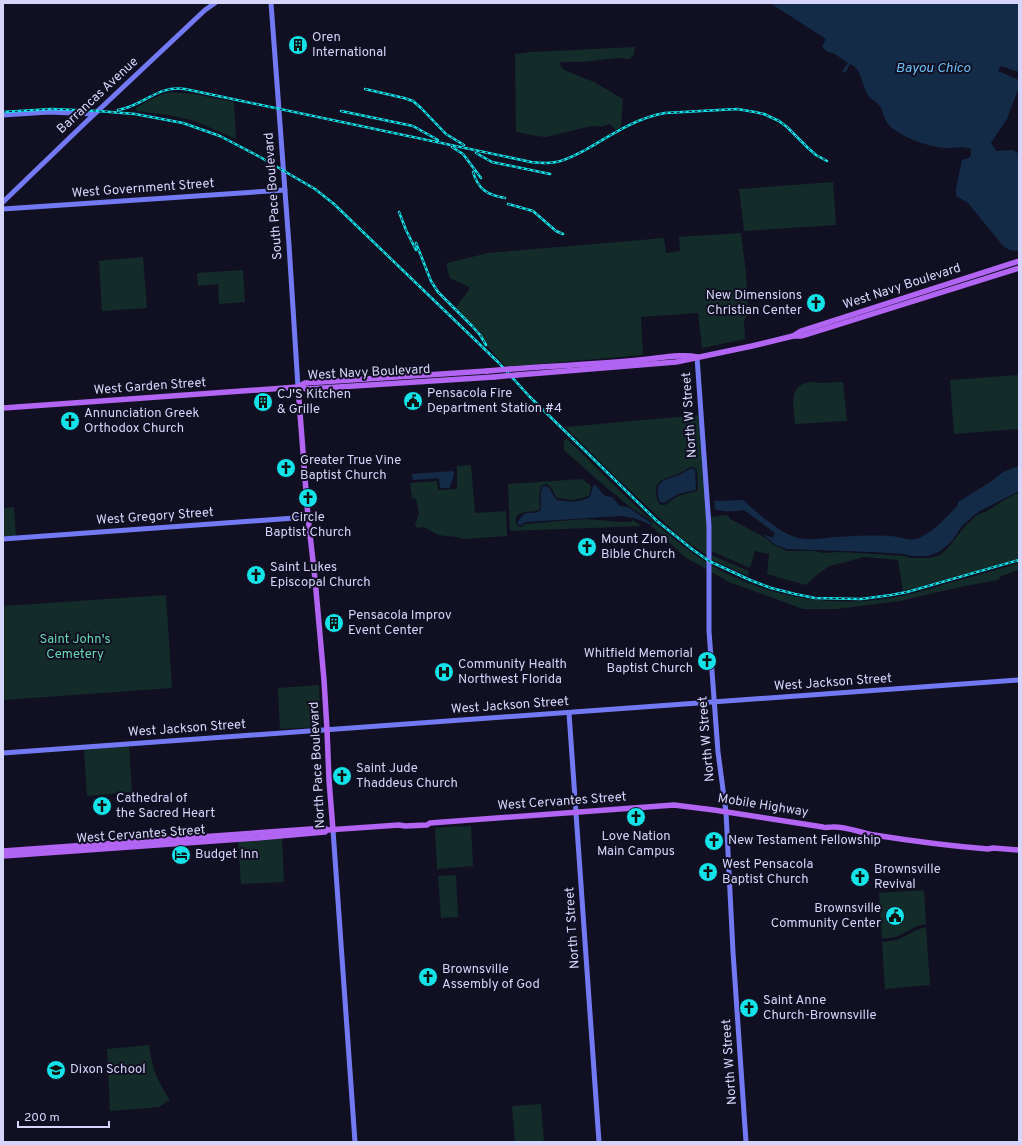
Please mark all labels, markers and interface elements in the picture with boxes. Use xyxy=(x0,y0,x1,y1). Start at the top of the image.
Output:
place label: Oren International xyxy=(312,30,387,61)
building icon: Oren International xyxy=(287,34,309,56)
street label: Barrancas Avenue xyxy=(54,54,142,138)
water label: Bayou Chico xyxy=(896,60,971,77)
street label: South Pace Boulevard xyxy=(262,132,286,260)
street label: West Government Street xyxy=(71,176,215,202)
street label: West Navy Boulevard xyxy=(841,260,963,314)
place label: New Dimensions Christian Center xyxy=(706,288,802,319)
church icon: New Dimensions Christian Center xyxy=(805,292,827,314)
street label: West Navy Boulevard xyxy=(307,362,431,384)
street label: North W Street xyxy=(679,371,701,458)
street label: West Garden Street xyxy=(93,375,207,399)
place label: Pensacola Fire Department Station #4 xyxy=(427,386,562,417)
place label: CJ'S Kitchen & Grille xyxy=(277,387,351,418)
public building icon: Pensacola Fire Department Station #4 xyxy=(402,390,424,412)
building icon: CJ'S Kitchen & Grille xyxy=(252,391,274,413)
place label: Annunciation Greek Orthodox Church xyxy=(84,406,199,437)
church icon: Annunciation Greek Orthodox Church xyxy=(59,410,81,432)
place label: Greater True Vine Baptist Church xyxy=(300,453,401,484)
church icon: Greater True Vine Baptist Church xyxy=(275,457,297,479)
church icon: Circle Baptist Church xyxy=(297,487,319,509)
street label: West Gregory Street xyxy=(96,505,214,529)
place label: Circle Baptist Church xyxy=(265,510,351,541)
place label: Mount Zion Bible Church xyxy=(601,532,675,563)
church icon: Mount Zion Bible Church xyxy=(576,536,598,558)
place label: Saint Lukes Episcopal Church xyxy=(270,560,371,591)
church icon: Saint Lukes Episcopal Church xyxy=(245,564,267,586)
place label: Pensacola Improv Event Center xyxy=(348,608,452,639)
building icon: Pensacola Improv Event Center xyxy=(323,612,345,634)
park label: Saint John's Cemetery xyxy=(39,632,111,663)
place label: Whitfield Memorial Baptist Church xyxy=(584,646,693,677)
church icon: Whitfield Memorial Baptist Church xyxy=(696,650,718,672)
place label: Community Health Northwest Florida xyxy=(458,657,567,688)
hospital icon: Community Health Northwest Florida xyxy=(433,661,455,683)
street label: West Jackson Street xyxy=(774,671,893,695)
street label: West Jackson Street xyxy=(451,694,570,718)
street label: North W Street xyxy=(695,695,719,783)
street label: North Pace Boulevard xyxy=(307,701,329,829)
street label: West Jackson Street xyxy=(128,717,247,741)
place label: Saint Jude Thaddeus Church xyxy=(356,761,458,792)
church icon: Saint Jude Thaddeus Church xyxy=(331,765,353,787)
street label: West Cervantes Street xyxy=(497,790,627,814)
place label: Cathedral of the Sacred Heart xyxy=(116,791,215,822)
street label: Mobile Highway xyxy=(717,791,810,821)
church icon: Cathedral of the Sacred Heart xyxy=(91,795,113,817)
church icon: Love Nation Main Campus xyxy=(625,806,647,828)
street label: West Cervantes Street xyxy=(76,823,206,847)
place label: Love Nation Main Campus xyxy=(597,829,675,860)
church icon: New Testament Fellowship xyxy=(703,830,725,852)
place label: New Testament Fellowship xyxy=(728,833,881,849)
hotel icon: Budget Inn xyxy=(170,844,192,866)
place label: Budget Inn xyxy=(195,847,259,863)
place label: West Pensacola Baptist Church xyxy=(722,857,813,888)
church icon: West Pensacola Baptist Church xyxy=(697,861,719,883)
place label: Brownsville Revival xyxy=(874,862,941,893)
church icon: Brownsville Revival xyxy=(849,866,871,888)
street label: North T Street xyxy=(562,886,584,970)
place label: Brownsville Community Center xyxy=(771,901,881,932)
public building icon: Brownsville Community Center xyxy=(884,905,906,927)
place label: Brownsville Assembly of God xyxy=(442,962,540,993)
church icon: Brownsville Assembly of God xyxy=(417,966,439,988)
place label: Saint Anne Church-Brownsville xyxy=(763,993,876,1024)
church icon: Saint Anne Church-Brownsville xyxy=(738,997,760,1019)
street label: North W Street xyxy=(719,1018,741,1105)
school or university icon: Dixon School xyxy=(45,1059,67,1081)
place label: Dixon School xyxy=(70,1062,146,1078)
scale bar xyxy=(18,1103,109,1129)
text: 200 m xyxy=(24,1110,60,1126)

